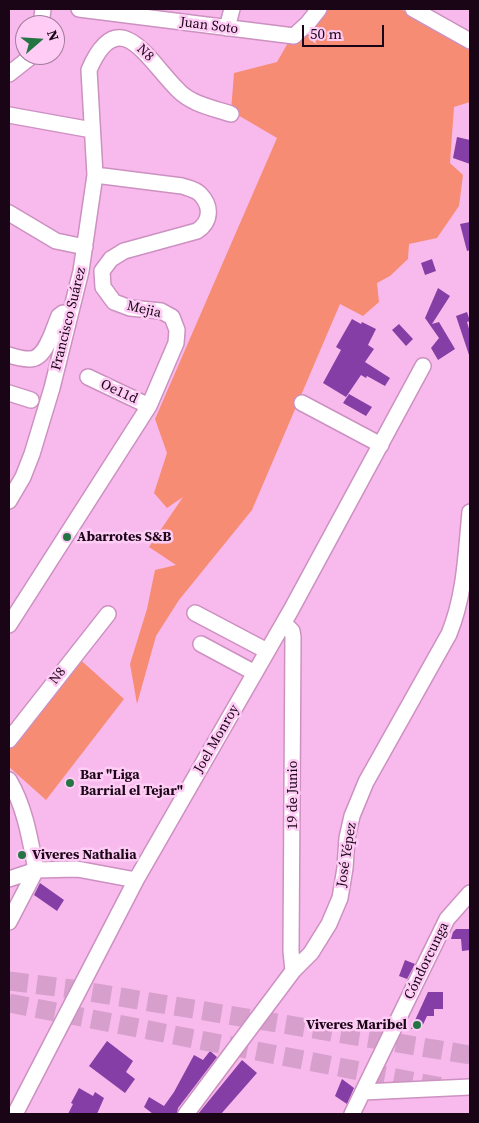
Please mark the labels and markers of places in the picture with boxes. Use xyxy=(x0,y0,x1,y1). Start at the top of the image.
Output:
place label: Abarrotes S&B xyxy=(77,529,171,545)
marker: Abarrotes S&B xyxy=(61,531,73,543)
place label: Bar "Liga Barrial el Tejar" xyxy=(80,767,183,800)
marker: Bar "Liga Barrial el Tejar" xyxy=(64,777,76,789)
place label: Viveres Nathalia xyxy=(32,847,137,863)
marker: Viveres Nathalia xyxy=(16,849,28,861)
place label: Viveres Maribel xyxy=(306,1017,407,1033)
marker: Viveres Maribel xyxy=(411,1019,423,1031)

